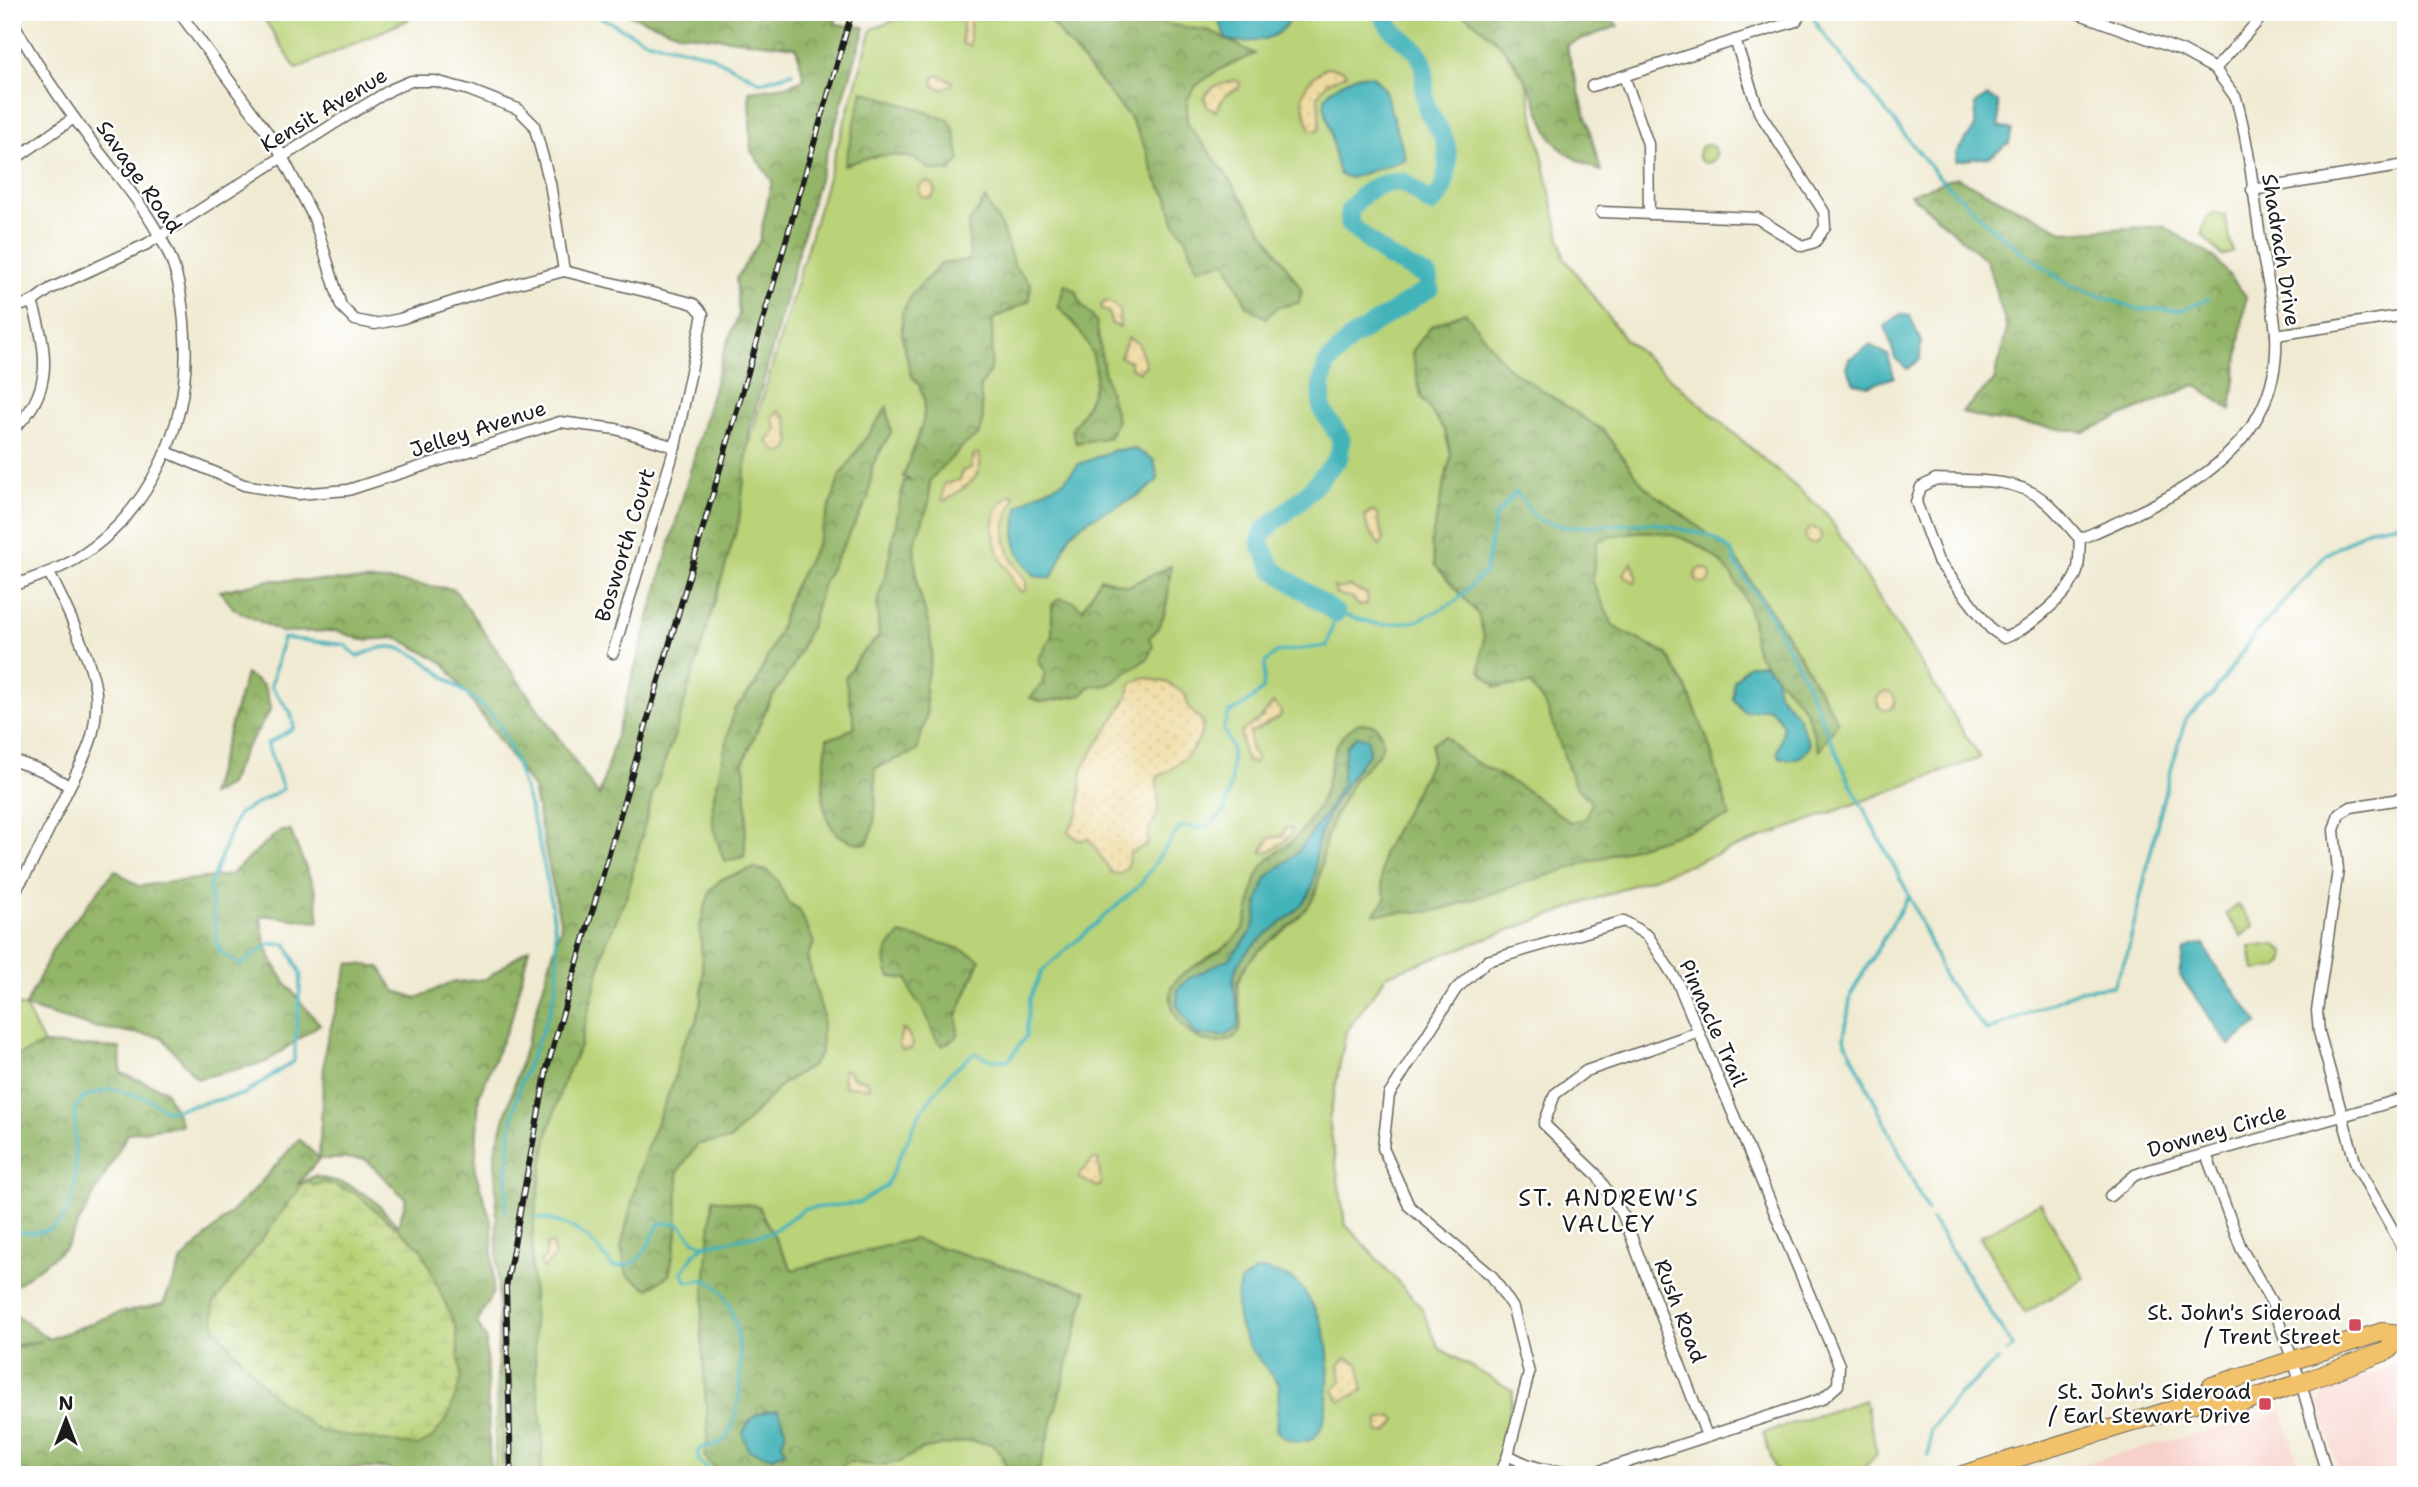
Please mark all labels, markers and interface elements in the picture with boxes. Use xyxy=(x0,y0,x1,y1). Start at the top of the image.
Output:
street label: Kensit Avenue xyxy=(255,61,393,159)
street label: Savage Road xyxy=(90,115,188,239)
street label: Shadrach Drive xyxy=(2255,172,2307,328)
street label: Jelley Avenue xyxy=(406,394,550,464)
street label: Bosworth Court xyxy=(588,465,662,625)
street label: Pinnacle Trail xyxy=(1672,955,1754,1092)
street label: Downey Circle xyxy=(2144,1098,2290,1164)
district label: ST. ANDREW'S VALLEY xyxy=(1518,1183,1700,1239)
street label: Rush Road xyxy=(1647,1255,1713,1367)
place label: St. John's Sideroad / Trent Street xyxy=(2147,1299,2341,1351)
marker: St. John's Sideroad / Trent Street xyxy=(2347,1317,2363,1333)
place label: St. John's Sideroad / Earl Stewart Drive xyxy=(2049,1378,2251,1430)
north arrow xyxy=(32,1386,102,1456)
text: N xyxy=(58,1391,74,1416)
marker: St. John's Sideroad / Earl Stewart Drive xyxy=(2257,1396,2273,1412)

